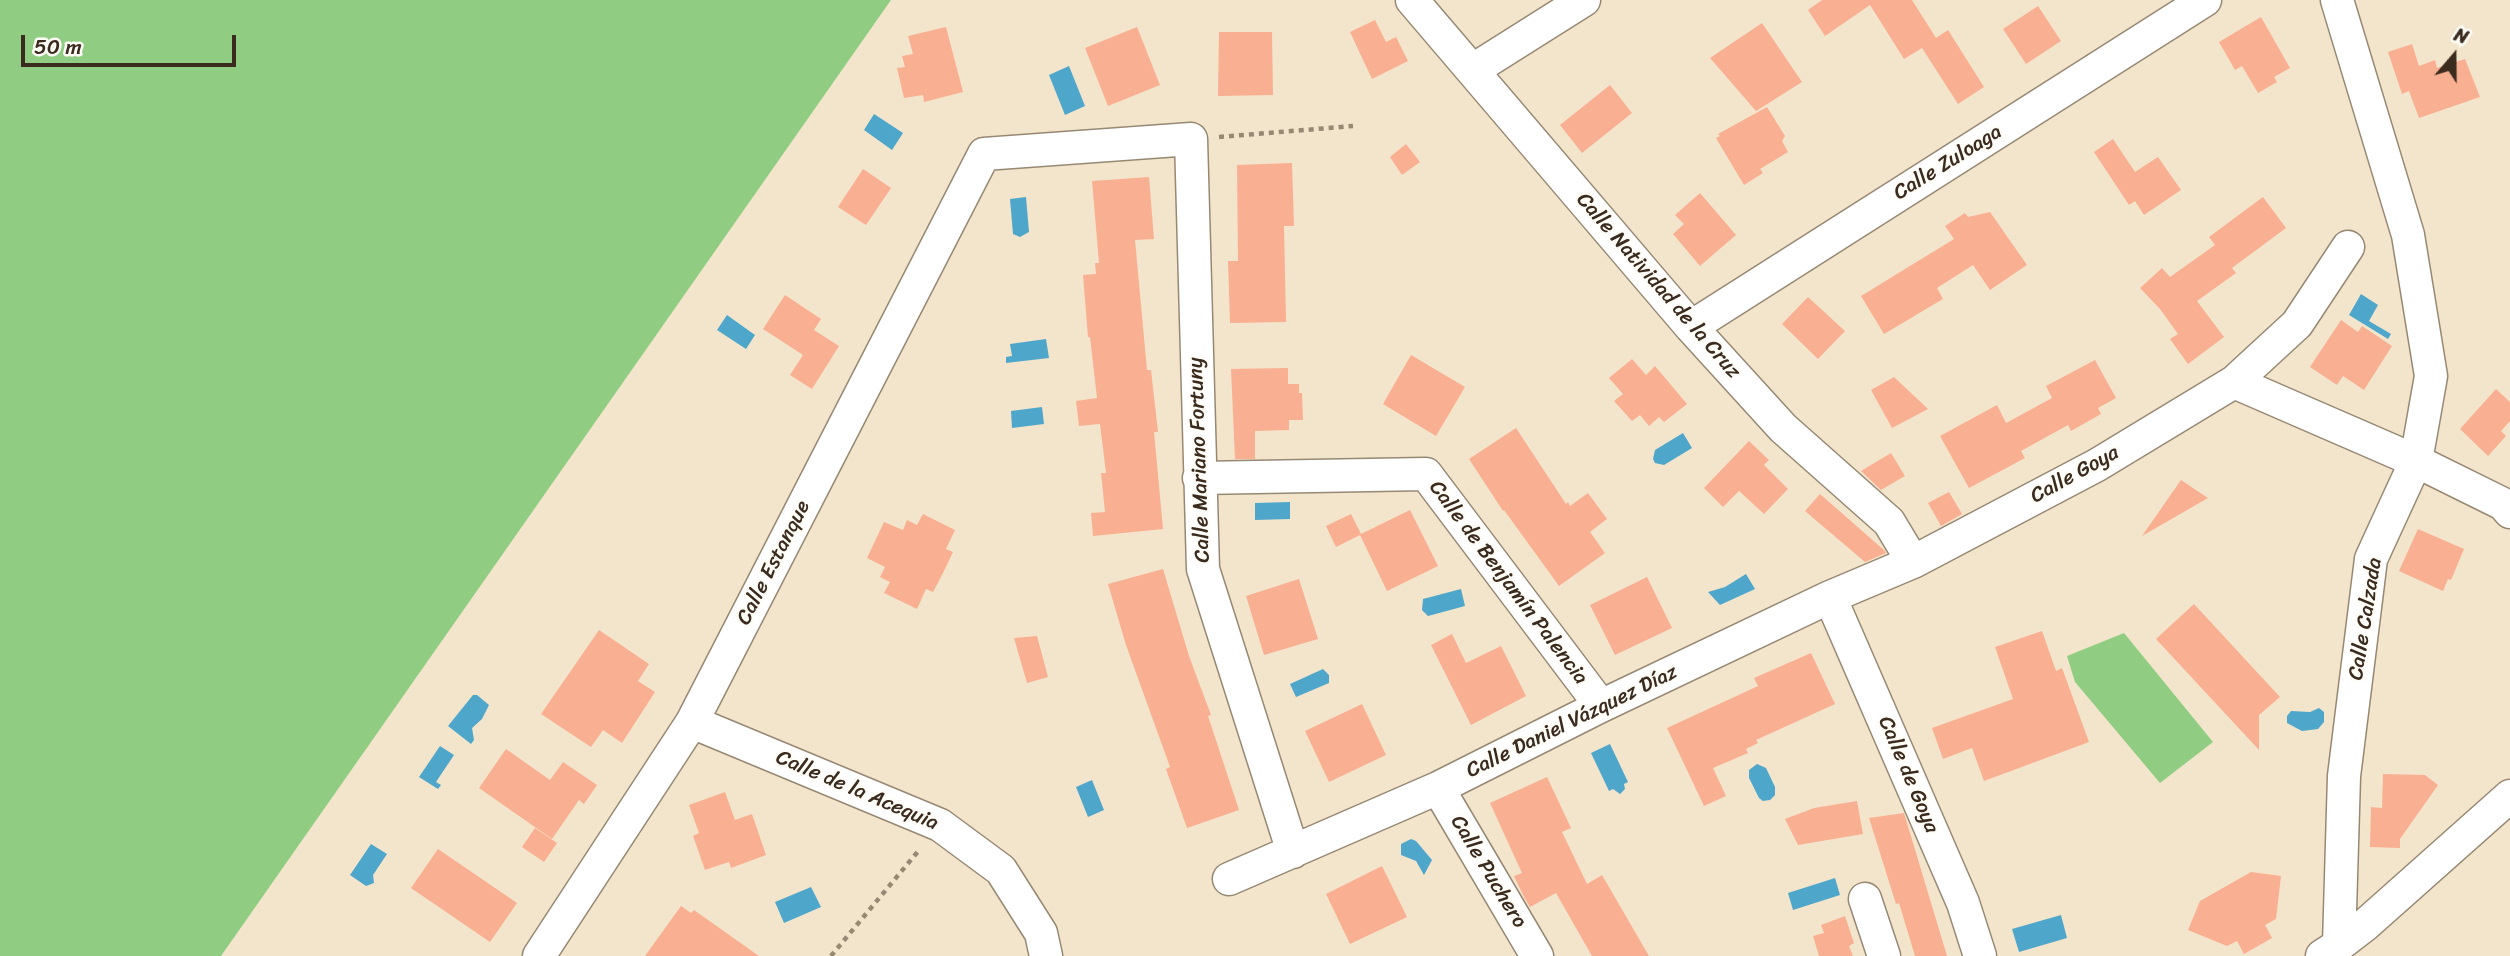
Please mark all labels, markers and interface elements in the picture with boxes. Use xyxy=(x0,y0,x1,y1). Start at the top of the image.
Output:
text: N xyxy=(2450,18,2473,54)
scale bar xyxy=(24,21,240,65)
north arrow xyxy=(2419,21,2489,91)
text: 50 m xyxy=(34,28,82,66)
street label: Calle Zuloaga xyxy=(1889,120,2007,206)
street label: Calle Natividad de la Cruz xyxy=(1570,188,1746,384)
street label: Calle Mariano Fortuny xyxy=(1184,357,1216,563)
street label: Calle Goya xyxy=(2026,440,2124,510)
street label: Calle de Benjamín Palencia xyxy=(1423,476,1593,690)
street label: Calle Estanque xyxy=(732,497,816,629)
street label: Calle Calzada xyxy=(2344,556,2388,682)
street label: Calle Daniel Vázquez Díaz xyxy=(1462,660,1682,784)
street label: Calle de Goya xyxy=(1872,713,1944,837)
street label: Calle de la Acequia xyxy=(772,745,942,837)
street label: Calle Puchero xyxy=(1444,811,1532,933)

